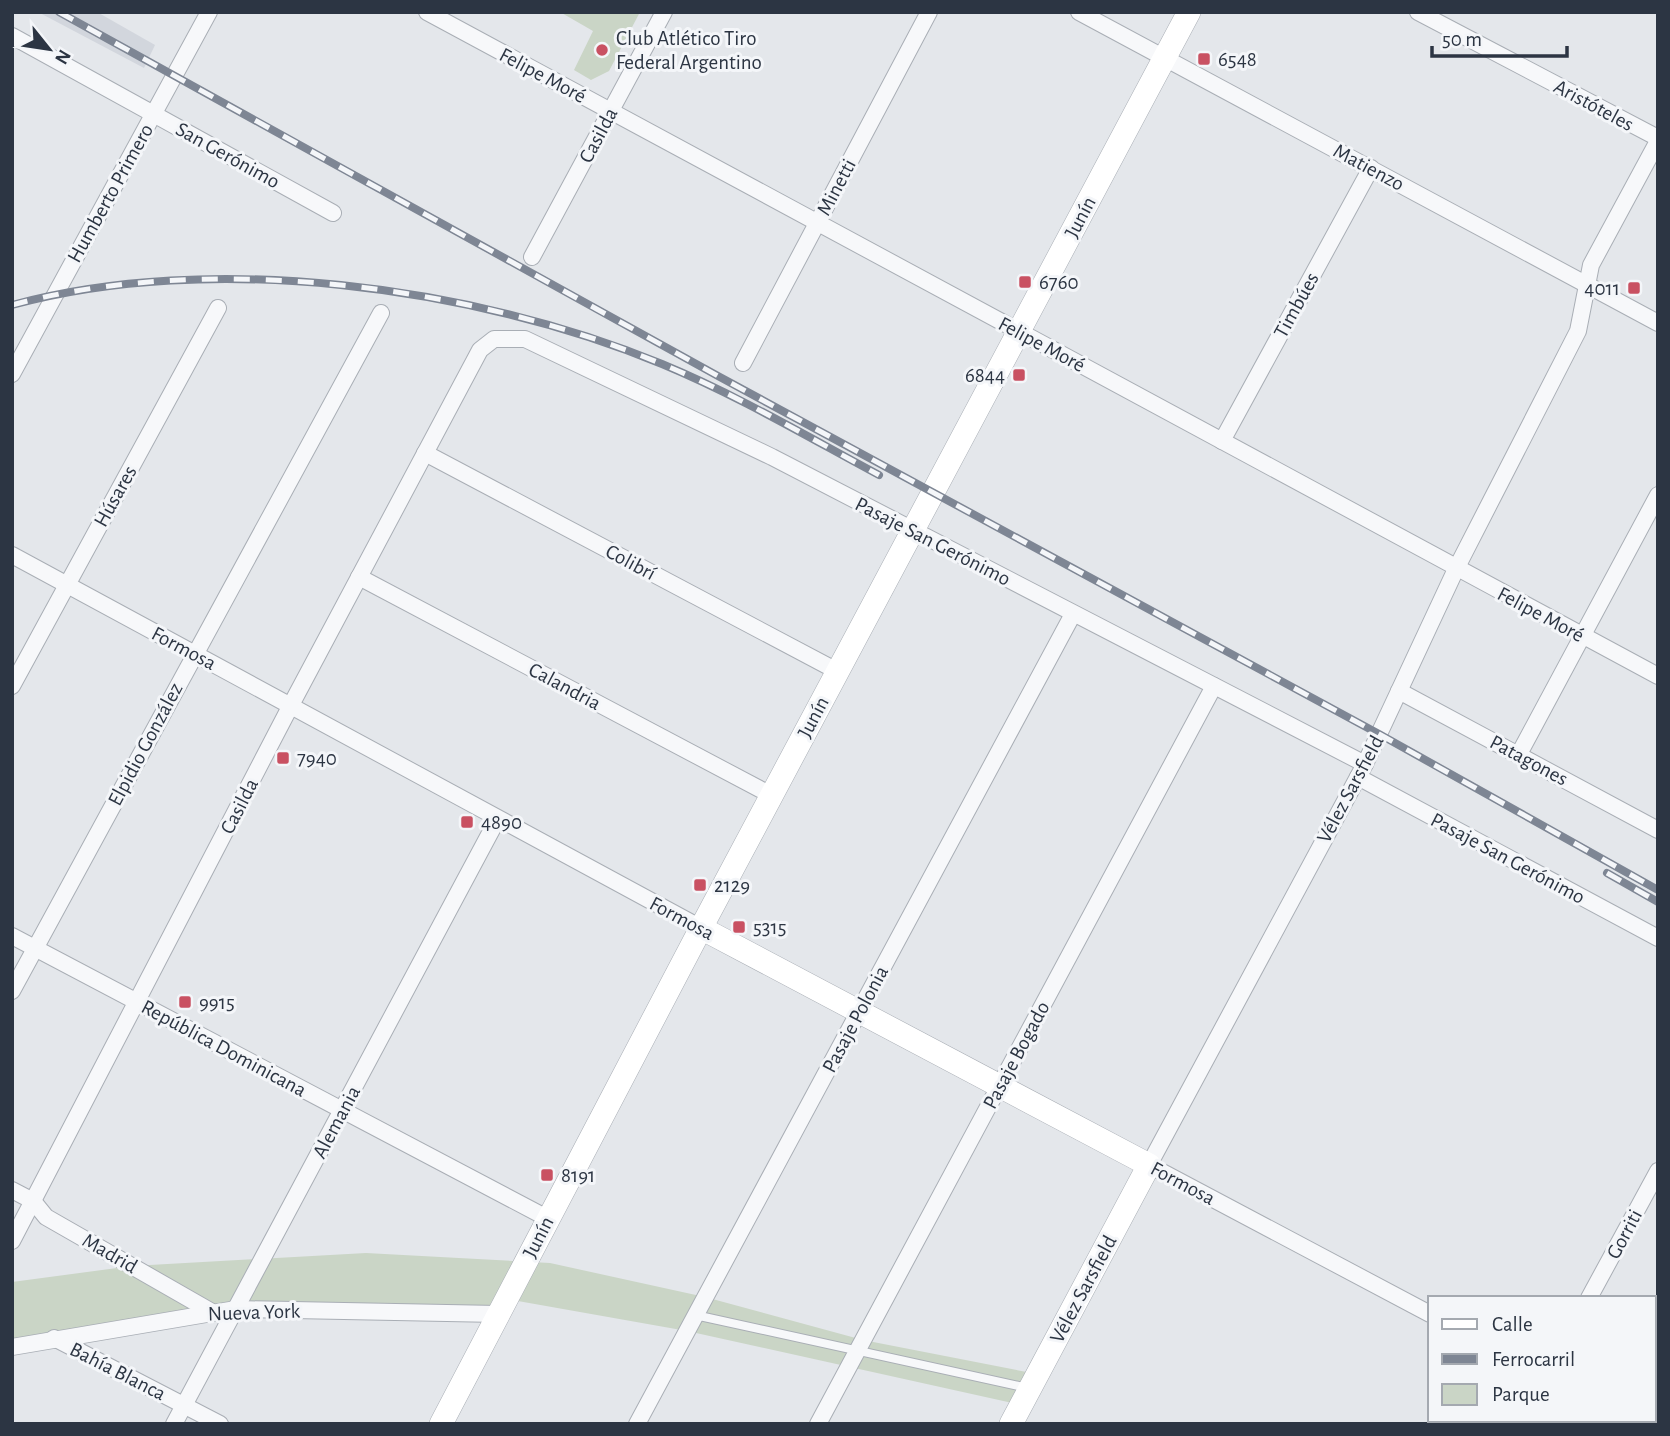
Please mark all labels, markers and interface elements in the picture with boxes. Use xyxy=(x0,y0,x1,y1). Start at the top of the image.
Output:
north arrow xyxy=(14,14,84,84)
scale bar xyxy=(1432,14,1567,58)
place label: Club Atlético Tiro Federal Argentino xyxy=(616,28,762,73)
text: 50 m xyxy=(1442,29,1482,50)
marker: Club Atlético Tiro Federal Argentino xyxy=(594,42,610,58)
street label: Felipe Moré xyxy=(496,44,590,107)
text: N xyxy=(51,46,74,67)
place label: 6548 xyxy=(1218,49,1257,70)
marker: 6548 xyxy=(1196,51,1212,67)
street label: Aristóteles xyxy=(1550,76,1637,135)
street label: Casilda xyxy=(575,104,622,166)
street label: San Gerónimo xyxy=(172,118,283,193)
street label: Humberto Primero xyxy=(64,120,157,266)
street label: Matienzo xyxy=(1330,140,1408,195)
street label: Minetti xyxy=(813,156,860,219)
street label: Junín xyxy=(1061,193,1100,241)
street label: Timbúes xyxy=(1270,269,1323,341)
place label: 6760 xyxy=(1039,272,1079,293)
marker: 6760 xyxy=(1017,274,1033,290)
place label: 4011 xyxy=(1584,278,1620,299)
marker: 4011 xyxy=(1626,280,1642,296)
street label: Felipe Moré xyxy=(995,313,1089,376)
place label: 6844 xyxy=(965,365,1005,386)
marker: 6844 xyxy=(1011,367,1027,383)
street label: Húsares xyxy=(90,462,141,530)
street label: Pasaje San Gerónimo xyxy=(852,493,1014,590)
street label: Colibrí xyxy=(602,541,660,585)
street label: Felipe Moré xyxy=(1494,583,1588,646)
street label: Formosa xyxy=(148,623,220,674)
street label: Calandria xyxy=(525,659,605,714)
street label: Elpidio González xyxy=(104,679,187,809)
street label: Junín xyxy=(794,693,833,741)
street label: Patagones xyxy=(1486,731,1571,790)
street label: Vélez Sarsfield xyxy=(1313,732,1388,846)
place label: 7940 xyxy=(297,748,337,769)
marker: 7940 xyxy=(275,750,291,766)
street label: Casilda xyxy=(217,775,262,837)
street label: Pasaje San Gerónimo xyxy=(1427,809,1588,908)
place label: 4890 xyxy=(481,812,522,833)
marker: 4890 xyxy=(459,814,475,830)
place label: 2129 xyxy=(714,875,750,896)
marker: 2129 xyxy=(692,877,708,893)
street label: Formosa xyxy=(646,893,718,944)
place label: 5315 xyxy=(753,917,786,938)
marker: 5315 xyxy=(731,919,747,935)
street label: Pasaje Polonia xyxy=(819,962,892,1076)
place label: 9915 xyxy=(199,992,235,1013)
marker: 9915 xyxy=(177,994,193,1010)
street label: República Dominicana xyxy=(138,996,310,1101)
street label: Pasaje Bogado xyxy=(979,998,1054,1112)
street label: Alemania xyxy=(309,1082,364,1162)
street label: Formosa xyxy=(1147,1158,1219,1209)
place label: 8191 xyxy=(561,1165,595,1186)
marker: 8191 xyxy=(539,1167,555,1183)
street label: Gorriti xyxy=(1603,1206,1646,1262)
street label: Junín xyxy=(519,1213,558,1261)
street label: Madrid xyxy=(79,1229,141,1277)
street label: Vélez Sarsfield xyxy=(1046,1232,1121,1346)
legend xyxy=(1428,1296,1656,1422)
street label: Nueva York xyxy=(207,1300,301,1325)
text: Calle xyxy=(1492,1314,1533,1335)
street label: Bahía Blanca xyxy=(66,1338,169,1405)
text: Ferrocarril xyxy=(1492,1349,1575,1370)
text: Parque xyxy=(1492,1384,1550,1405)

